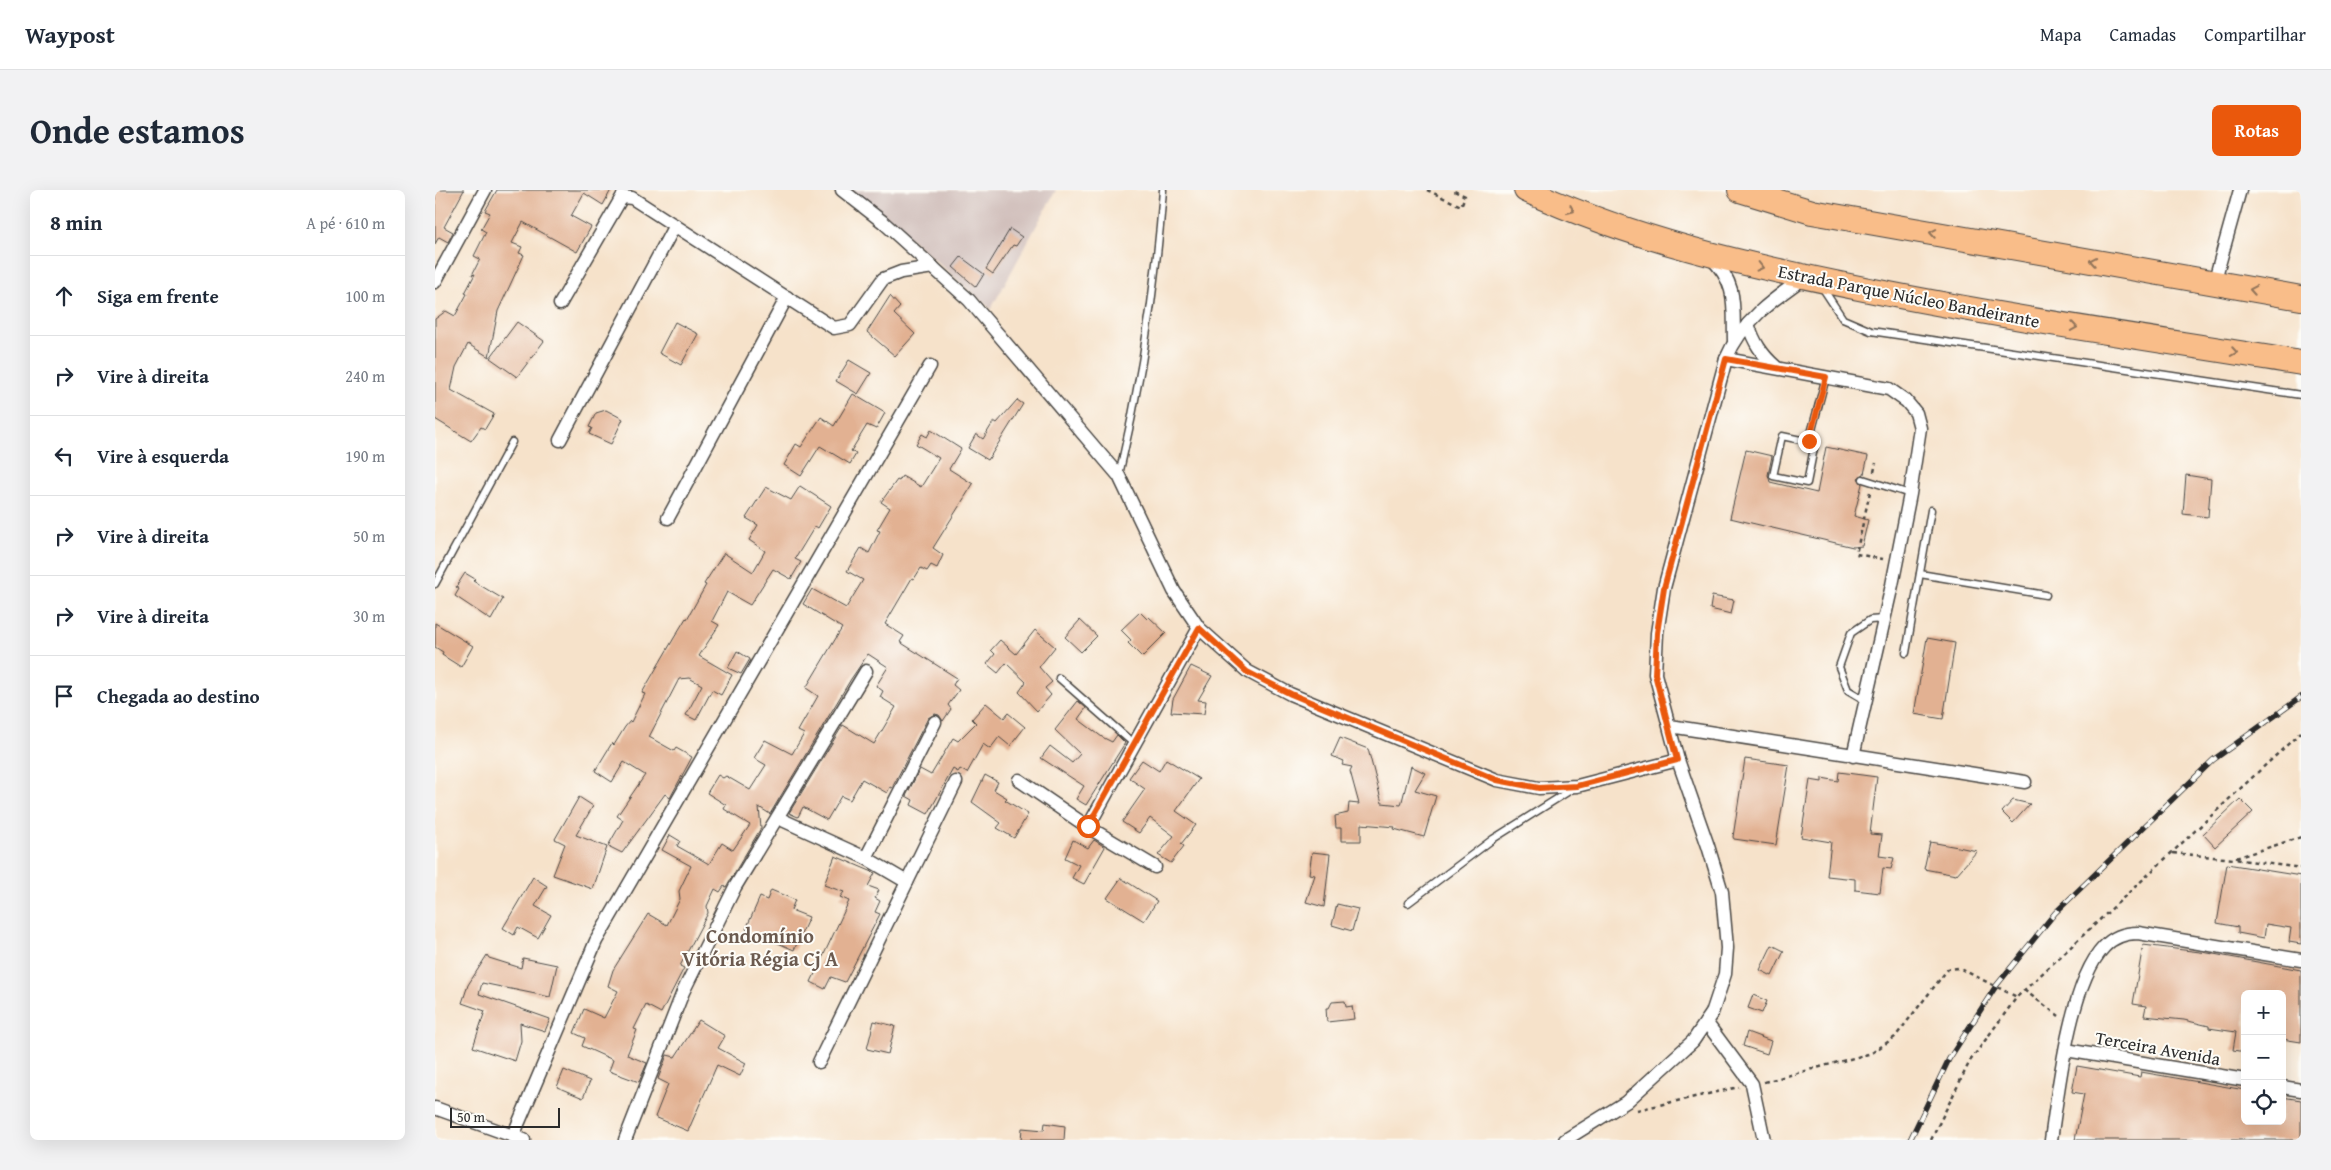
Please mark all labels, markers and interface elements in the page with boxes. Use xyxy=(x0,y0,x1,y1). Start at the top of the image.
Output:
text: Waypost xyxy=(25,17,115,52)
text: Mapa xyxy=(2040,21,2081,48)
text: Camadas xyxy=(2109,21,2176,48)
text: Compartilhar xyxy=(2204,21,2306,48)
text: Onde estamos xyxy=(30,105,245,156)
button: Rotas xyxy=(2212,105,2301,156)
one-way arrow xyxy=(1566,204,1575,214)
text: 8 min xyxy=(50,207,102,238)
text: A pé · 610 m xyxy=(306,211,385,235)
one-way arrow xyxy=(1929,228,1937,238)
street label: Estrada Parque Núcleo Bandeirante xyxy=(1776,257,2042,335)
one-way arrow xyxy=(2089,257,2097,267)
one-way arrow xyxy=(1755,261,1764,272)
icon: ahead xyxy=(50,282,78,310)
text: Siga em frente xyxy=(97,282,219,310)
text: 100 m xyxy=(345,284,385,308)
one-way arrow xyxy=(2249,285,2257,295)
one-way arrow xyxy=(2070,321,2078,331)
one-way arrow xyxy=(2230,347,2239,357)
icon: right xyxy=(50,362,78,390)
text: Vire à direita xyxy=(97,362,209,390)
text: 240 m xyxy=(345,364,385,388)
route end xyxy=(1798,430,1821,453)
icon: left xyxy=(50,442,78,470)
text: Vire à esquerda xyxy=(97,442,229,470)
text: 190 m xyxy=(345,444,385,468)
icon: right xyxy=(50,522,78,550)
text: Vire à direita xyxy=(97,522,209,550)
text: 50 m xyxy=(353,524,385,548)
icon: right xyxy=(50,602,78,630)
text: Vire à direita xyxy=(97,602,209,630)
text: 30 m xyxy=(353,604,385,628)
icon: arrive xyxy=(50,682,78,710)
text: Chegada ao destino xyxy=(97,682,260,710)
route start xyxy=(1077,815,1100,838)
district label: Condomínio Vitória Régia Cj A xyxy=(682,921,838,973)
map controls xyxy=(2241,990,2286,1125)
button: + xyxy=(2241,990,2286,1035)
street label: Terceira Avenida xyxy=(2093,1024,2223,1072)
button: − xyxy=(2241,1035,2286,1080)
button: locate xyxy=(2241,1080,2286,1125)
scale bar xyxy=(450,1105,560,1128)
text: 50 m xyxy=(457,1107,485,1127)

